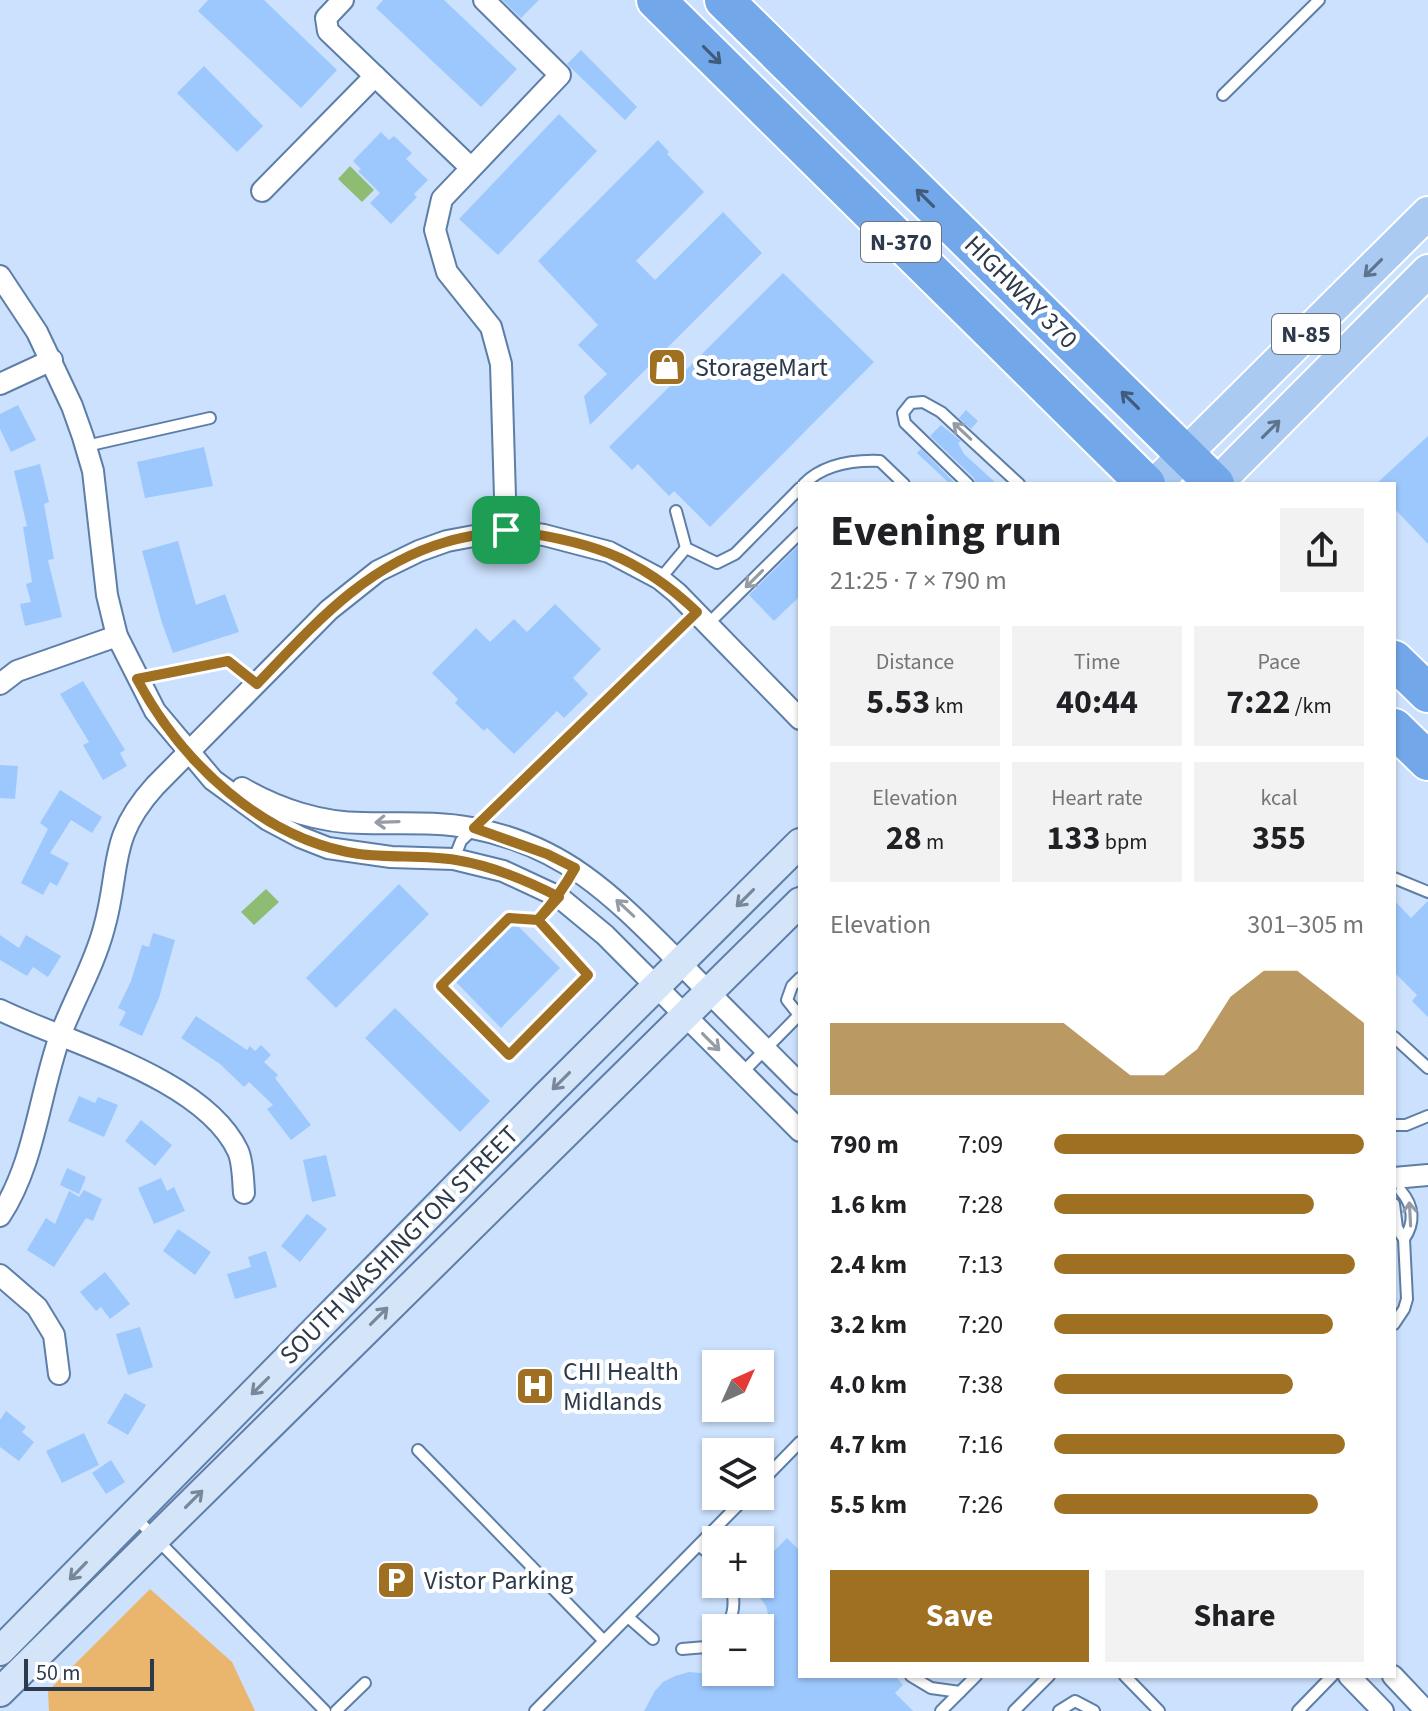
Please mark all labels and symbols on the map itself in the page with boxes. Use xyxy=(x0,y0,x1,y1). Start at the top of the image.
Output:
one-way arrow xyxy=(702,45,721,65)
one-way arrow xyxy=(916,189,935,208)
road number: N-370 xyxy=(861,222,941,262)
street label: HIGHWAY 370 xyxy=(956,227,1086,357)
one-way arrow xyxy=(1364,258,1383,277)
road number: N-85 xyxy=(1272,314,1340,354)
shop icon: StorageMart xyxy=(646,346,688,388)
place label: StorageMart xyxy=(695,349,828,386)
one-way arrow xyxy=(1121,391,1140,410)
one-way arrow xyxy=(1261,420,1280,439)
one-way arrow xyxy=(952,423,972,441)
pin xyxy=(472,496,540,564)
one-way arrow xyxy=(745,569,764,588)
one-way arrow xyxy=(374,815,401,830)
one-way arrow xyxy=(736,888,755,907)
one-way arrow xyxy=(615,898,635,917)
one-way arrow xyxy=(701,1032,720,1052)
one-way arrow xyxy=(551,1071,570,1091)
street label: SOUTH WASHINGTON STREET xyxy=(271,1117,527,1373)
one-way arrow xyxy=(1402,1202,1417,1228)
one-way arrow xyxy=(369,1307,388,1326)
north arrow xyxy=(702,1350,774,1422)
place label: CHI Health Midlands xyxy=(563,1353,679,1420)
hospital icon: CHI Health Midlands xyxy=(514,1365,556,1407)
one-way arrow xyxy=(251,1376,270,1395)
one-way arrow xyxy=(184,1489,204,1509)
parking icon: Vistor Parking xyxy=(375,1559,417,1601)
one-way arrow xyxy=(68,1561,87,1581)
place label: Vistor Parking xyxy=(424,1562,573,1599)
scale bar xyxy=(24,1655,154,1691)

